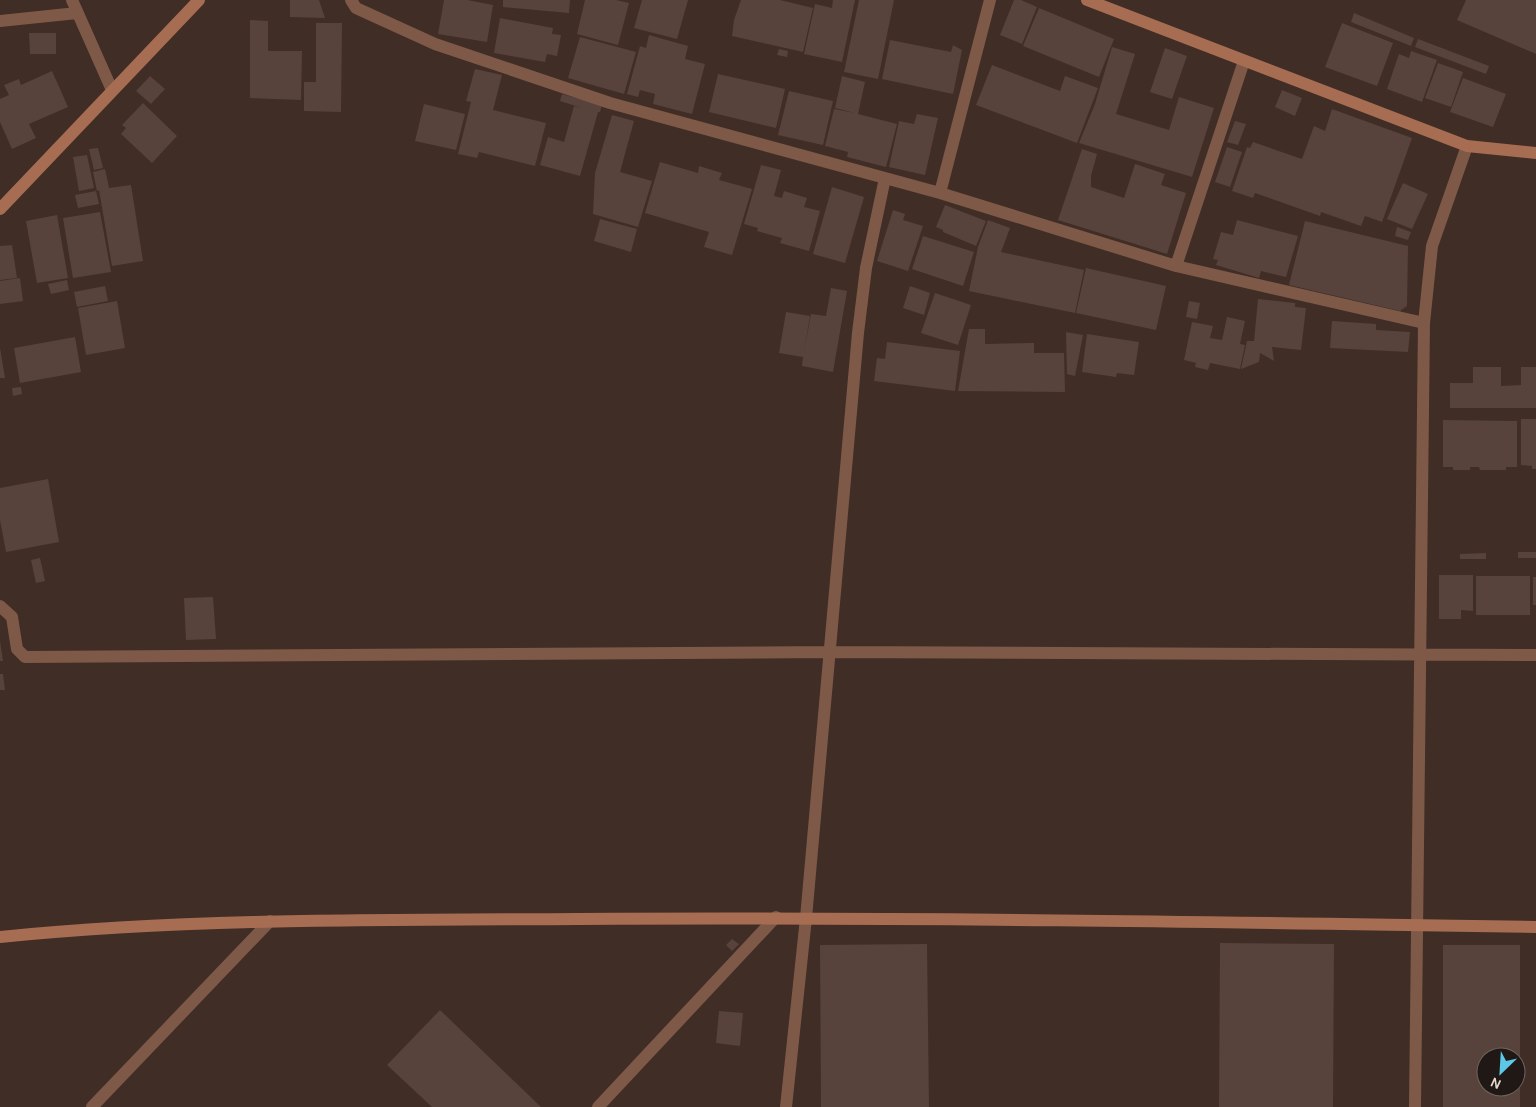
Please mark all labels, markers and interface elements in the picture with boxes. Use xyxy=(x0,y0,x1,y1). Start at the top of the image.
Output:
north arrow xyxy=(1476,1047,1526,1097)
text: N xyxy=(1488,1074,1504,1093)

